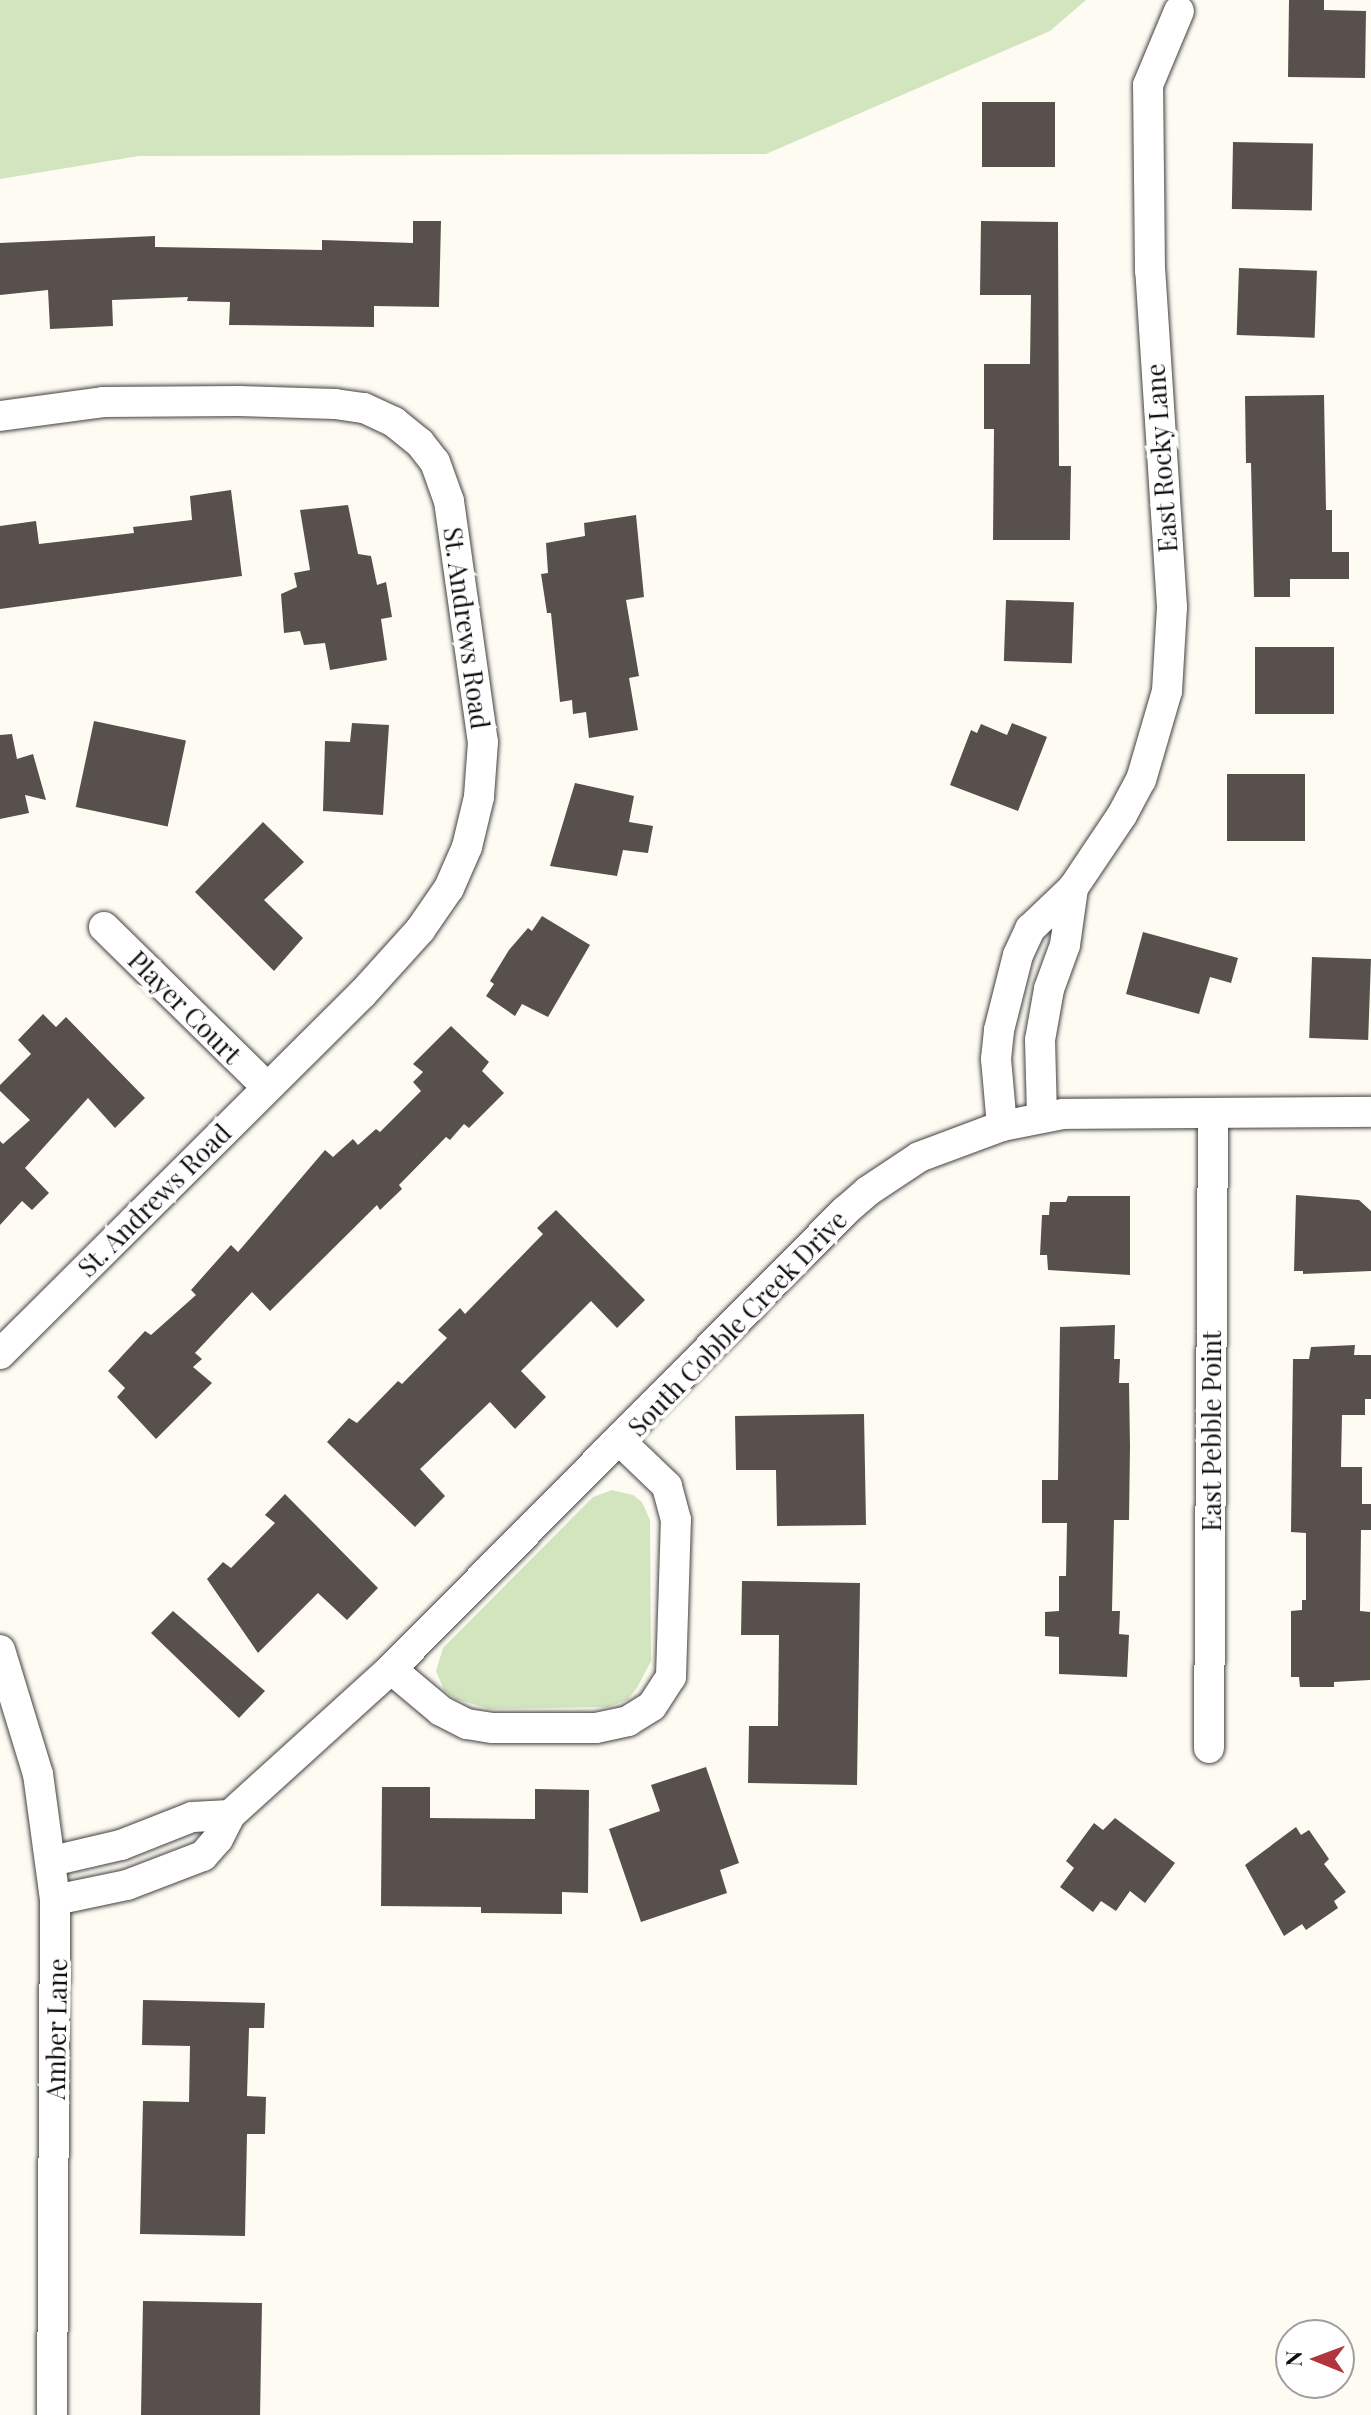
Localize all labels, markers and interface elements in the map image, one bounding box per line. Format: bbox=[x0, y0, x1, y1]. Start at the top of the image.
street label: East Rocky Lane bbox=[1139, 362, 1183, 554]
street label: St. Andrews Road bbox=[437, 525, 497, 731]
street label: Player Court bbox=[122, 944, 248, 1070]
street label: St. Andrews Road bbox=[71, 1117, 237, 1283]
street label: South Cobble Creek Drive bbox=[621, 1204, 853, 1442]
street label: East Pebble Point bbox=[1195, 1330, 1227, 1532]
street label: Amber Lane bbox=[39, 1958, 73, 2100]
north arrow bbox=[1275, 2319, 1355, 2399]
text: N bbox=[1278, 2350, 1308, 2367]

